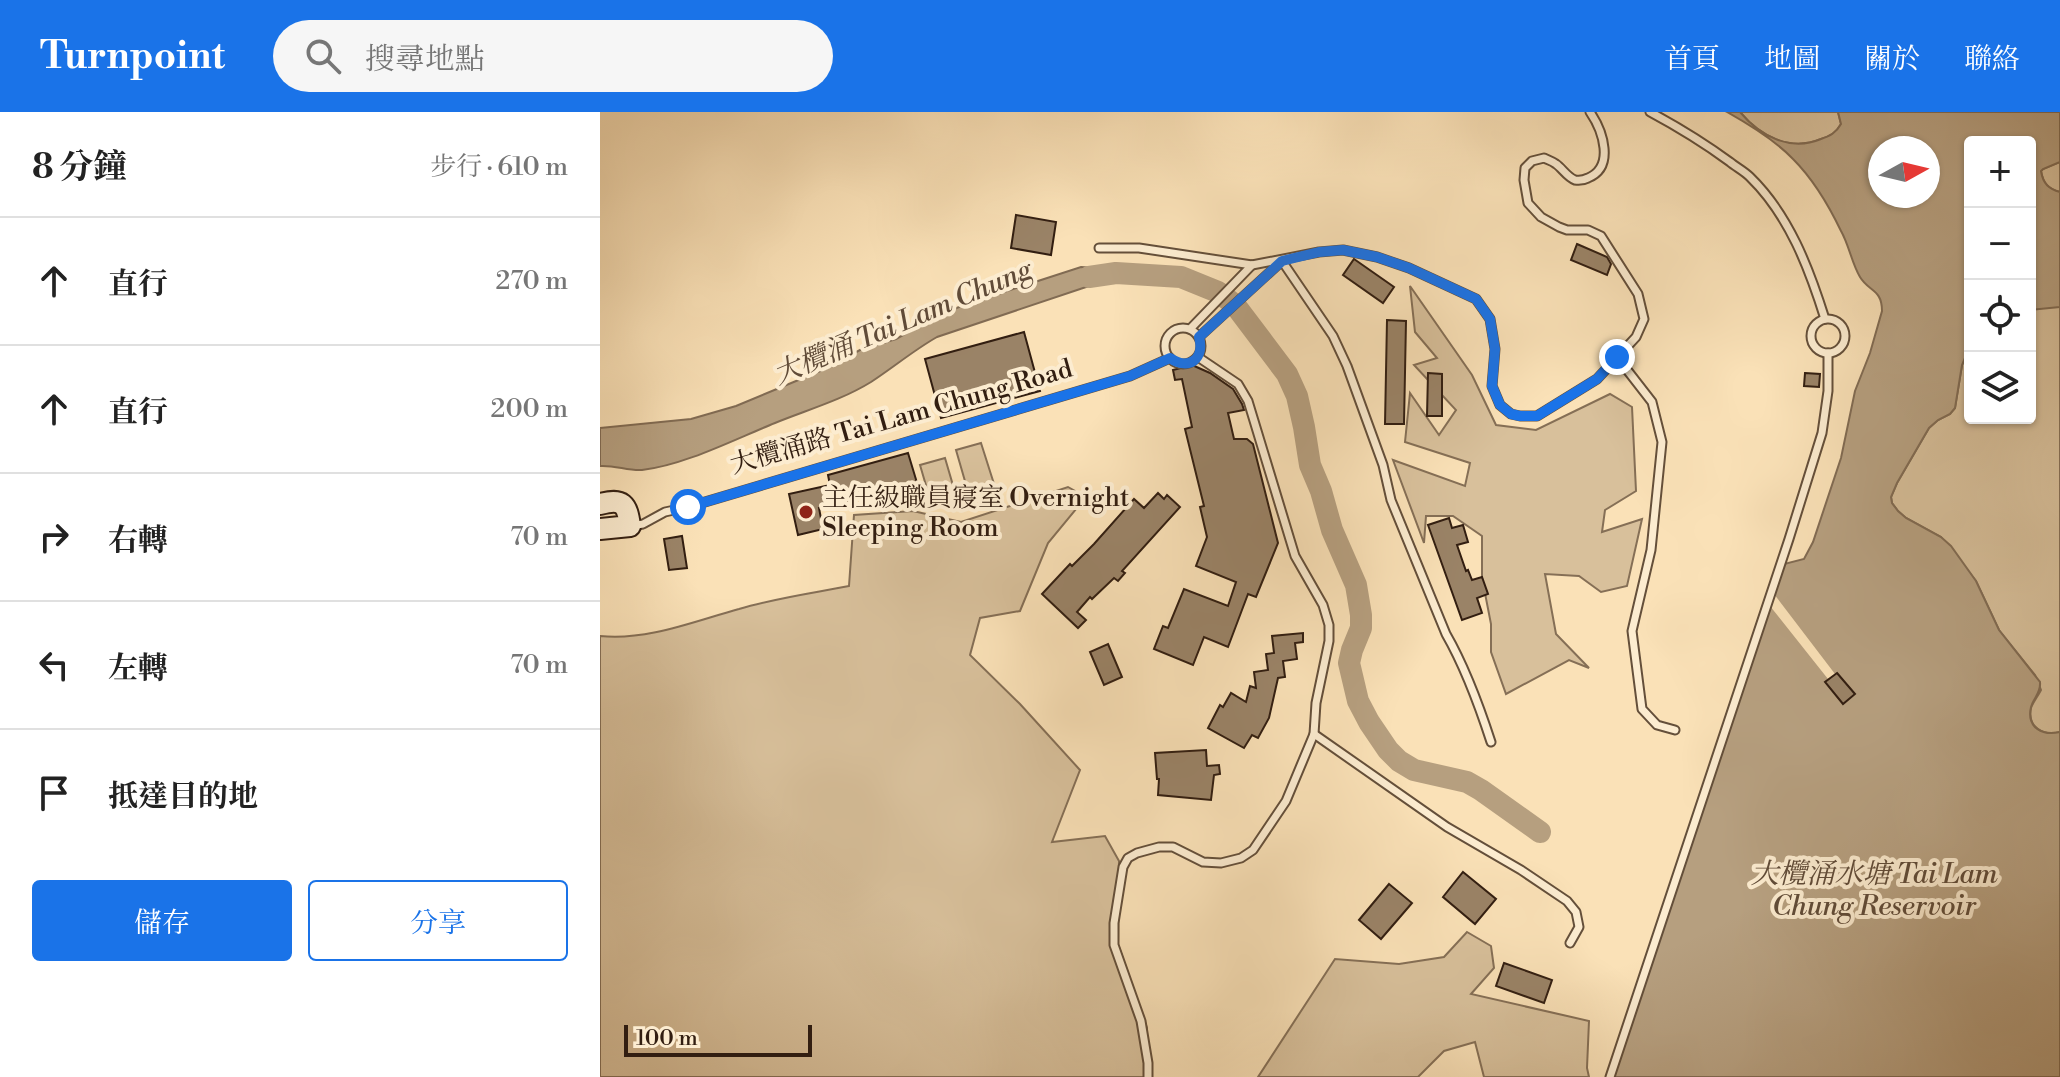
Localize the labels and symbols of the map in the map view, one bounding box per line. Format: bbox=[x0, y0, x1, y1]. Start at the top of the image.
north arrow bbox=[1868, 136, 1940, 208]
water label: 大欖涌 Tai Lam Chung bbox=[768, 251, 1039, 393]
route end bbox=[1599, 339, 1635, 375]
street label: 大欖涌路 Tai Lam Chung Road bbox=[726, 353, 1076, 481]
place label: 主任級職員寢室 Overnight Sleeping Room bbox=[822, 482, 1129, 544]
route start bbox=[670, 489, 706, 525]
marker: 主任級職員寢室 Overnight Sleeping Room bbox=[797, 503, 815, 521]
water label: 大欖涌水塘 Tai Lam Chung Reservoir bbox=[1750, 857, 1998, 924]
scale bar bbox=[624, 1021, 812, 1057]

